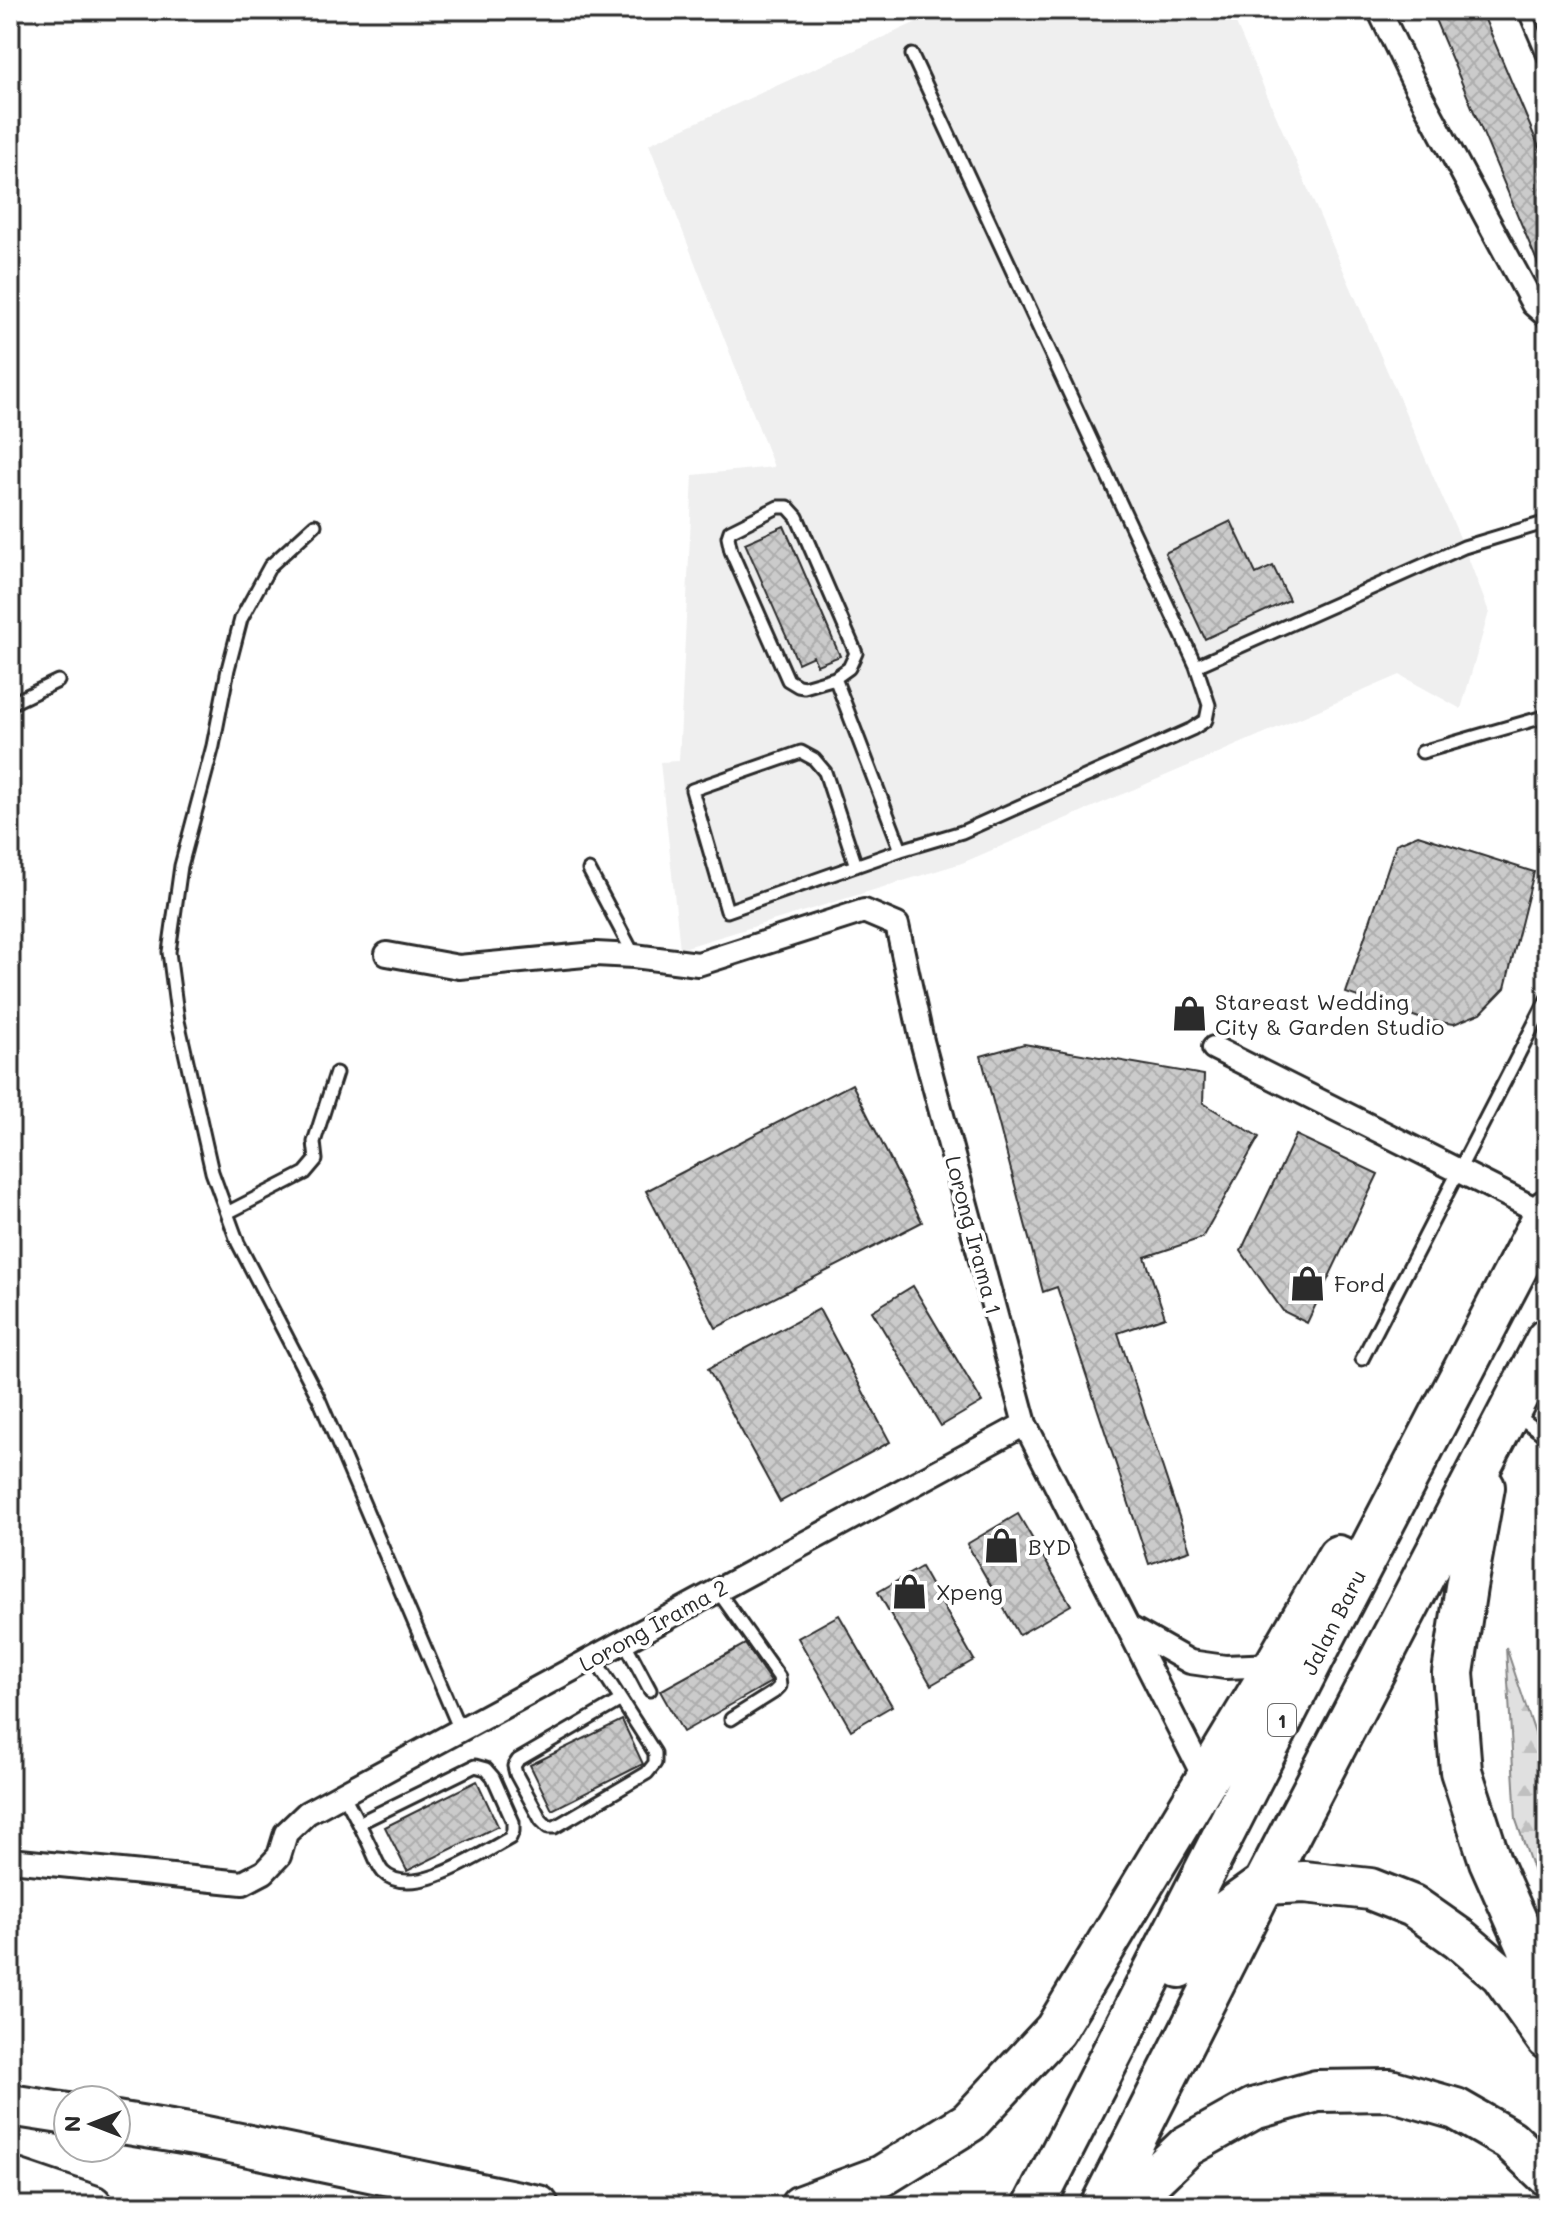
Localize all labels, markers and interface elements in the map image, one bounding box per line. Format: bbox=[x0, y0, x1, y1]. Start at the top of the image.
place label: Stareast Wedding City & Garden Studio bbox=[1215, 987, 1444, 1041]
shop icon: Stareast Wedding City & Garden Studio bbox=[1170, 995, 1208, 1033]
street label: Lorong Irama 1 bbox=[939, 1152, 1009, 1318]
shop icon: Ford bbox=[1289, 1264, 1327, 1302]
place label: Ford bbox=[1334, 1269, 1384, 1298]
shop icon: BYD bbox=[983, 1527, 1021, 1565]
place label: BYD bbox=[1028, 1532, 1071, 1561]
street label: Jalan Baru bbox=[1294, 1564, 1372, 1680]
street label: Lorong Irama 2 bbox=[574, 1572, 732, 1678]
shop icon: Xpeng bbox=[891, 1572, 929, 1610]
place label: Xpeng bbox=[936, 1577, 1003, 1606]
road number: 1 bbox=[1268, 1704, 1296, 1736]
north arrow bbox=[52, 2084, 132, 2164]
text: N bbox=[57, 2116, 86, 2132]

